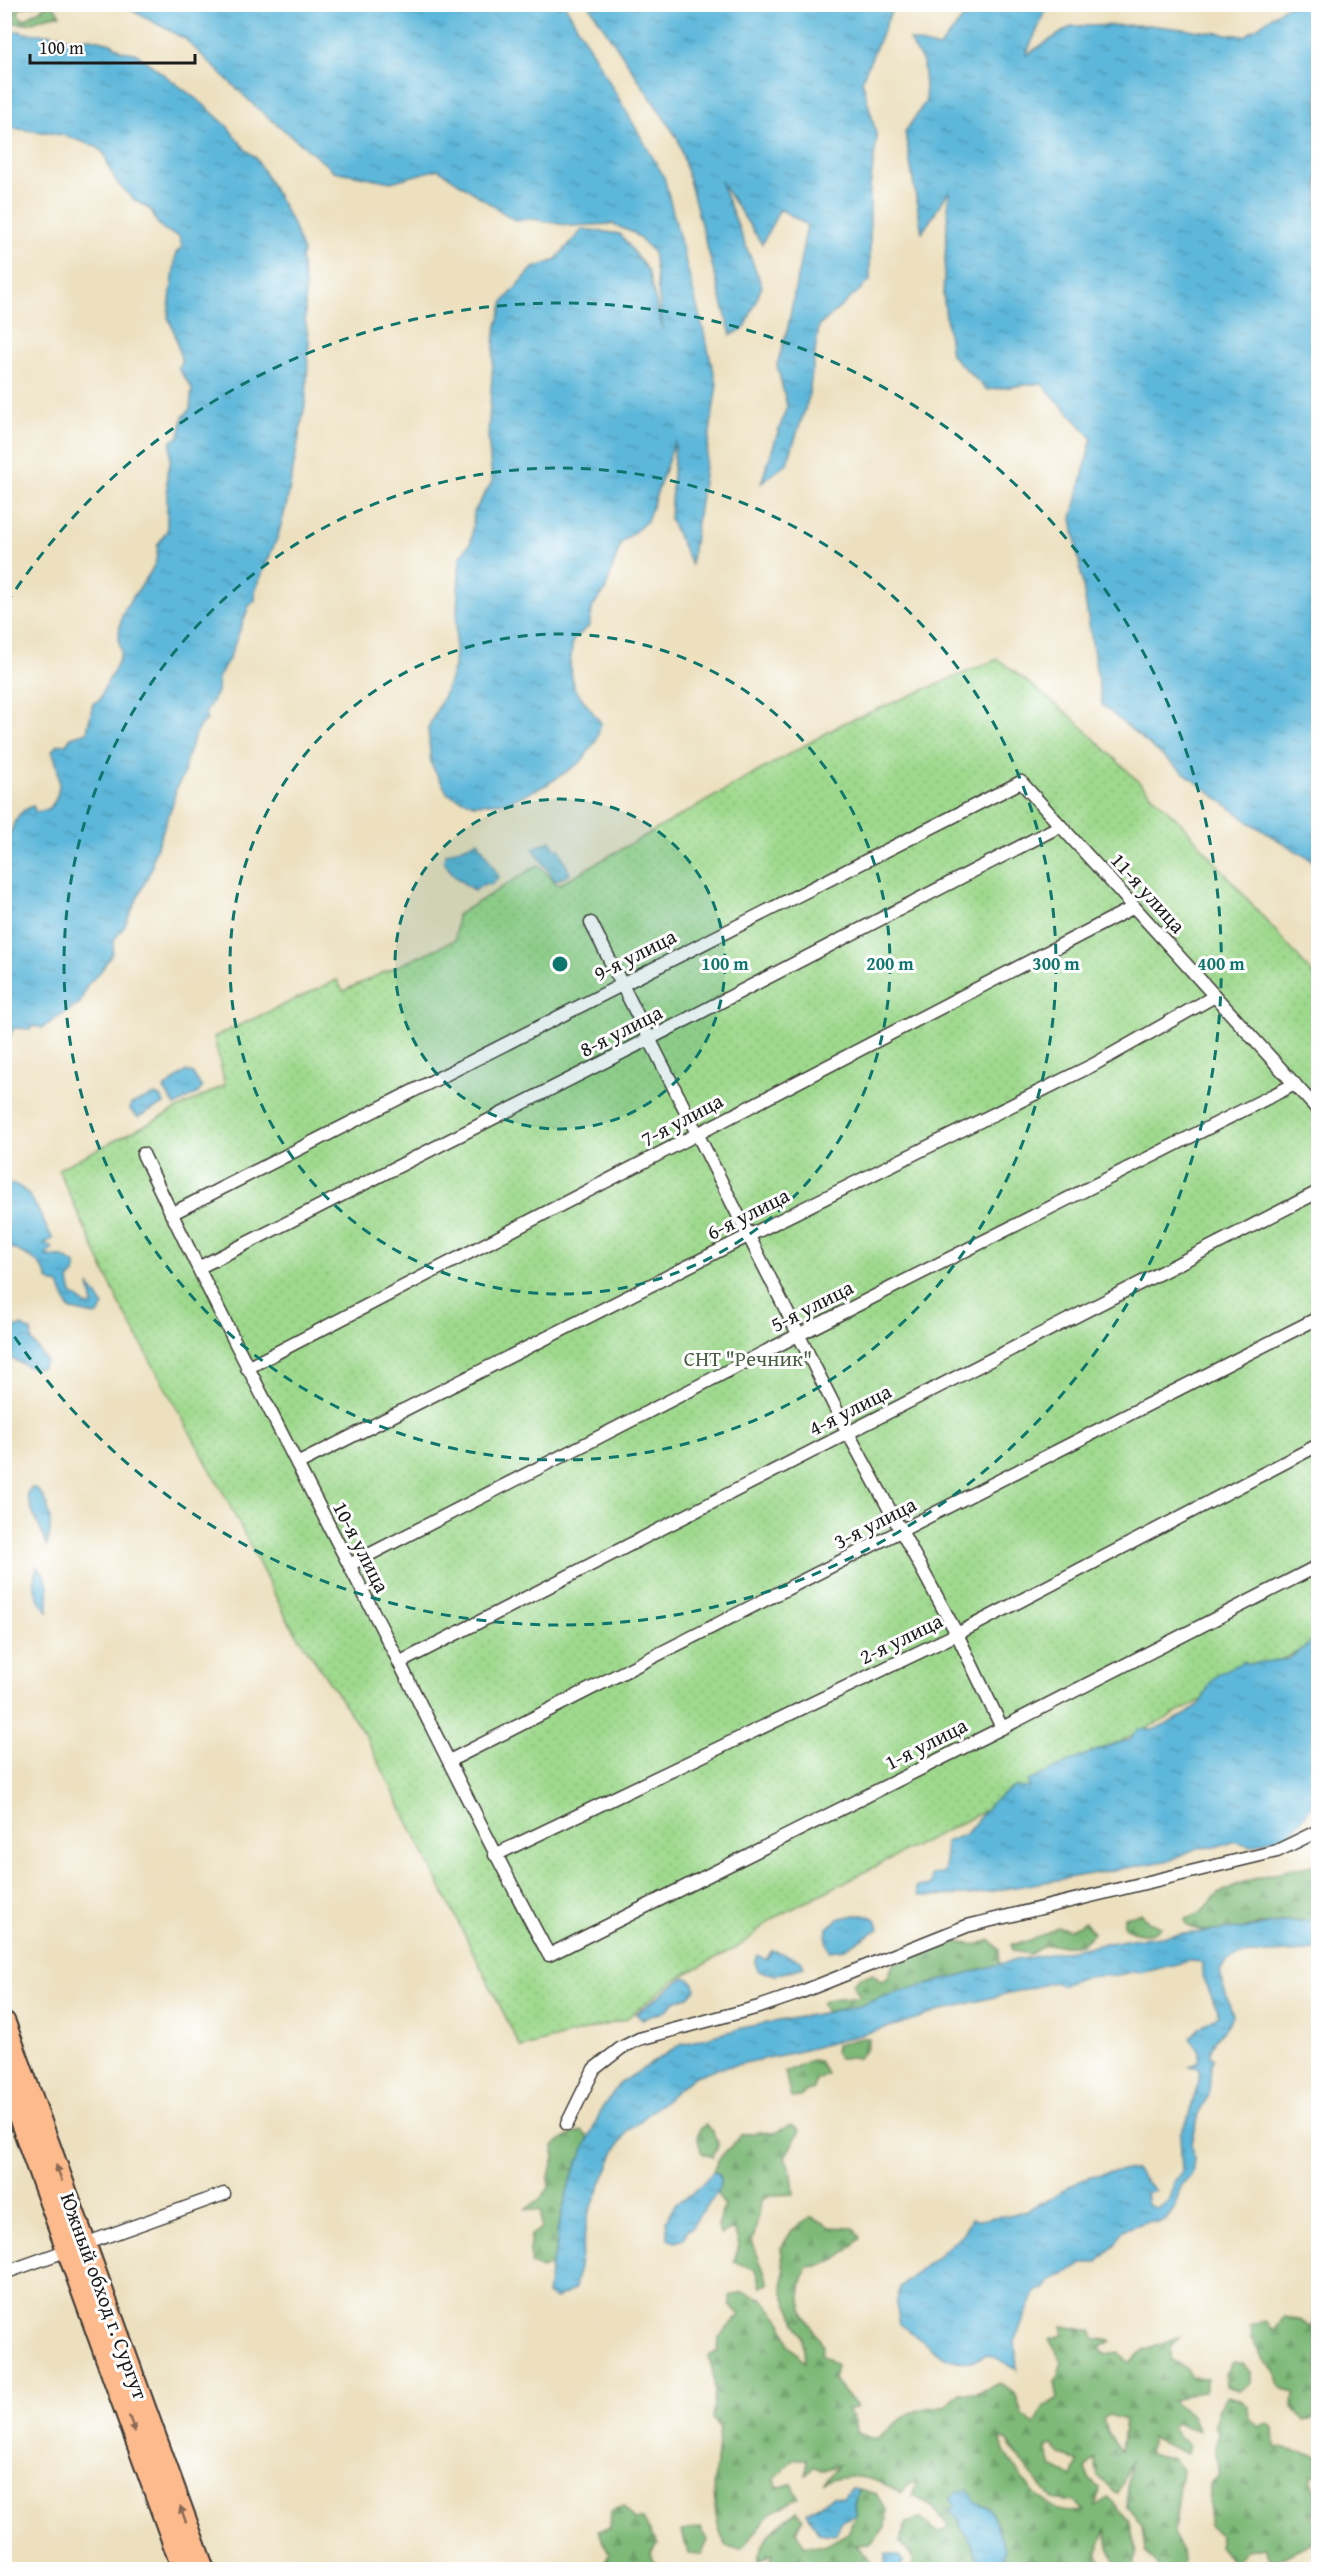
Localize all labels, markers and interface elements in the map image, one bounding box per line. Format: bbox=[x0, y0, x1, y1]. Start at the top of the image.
scale bar bbox=[30, 27, 195, 65]
text: 100 m bbox=[39, 34, 84, 61]
street label: 11-я улица bbox=[1104, 845, 1193, 940]
street label: 9-я улица bbox=[588, 920, 682, 989]
text: 100 m bbox=[701, 950, 749, 977]
text: 200 m bbox=[866, 950, 914, 977]
text: 300 m bbox=[1032, 950, 1080, 977]
text: 400 m bbox=[1197, 950, 1245, 977]
centre of rings bbox=[550, 954, 570, 974]
street label: 8-я улица bbox=[574, 996, 668, 1065]
street label: 7-я улица bbox=[635, 1085, 728, 1154]
street label: 6-я улица bbox=[701, 1179, 795, 1248]
street label: 5-я улица bbox=[765, 1271, 859, 1340]
park label: СНТ "Речник" bbox=[684, 1343, 812, 1374]
street label: 4-я улица bbox=[803, 1375, 897, 1444]
street label: 3-я улица bbox=[828, 1488, 922, 1557]
street label: 10-я улица bbox=[325, 1495, 398, 1598]
street label: 2-я улица bbox=[854, 1605, 948, 1672]
street label: 1-я улица bbox=[879, 1709, 973, 1778]
one-way arrow bbox=[54, 2164, 64, 2182]
street label: Южный обход г. Сургут bbox=[53, 2188, 156, 2404]
one-way arrow bbox=[128, 2415, 137, 2433]
one-way arrow bbox=[178, 2505, 188, 2523]

